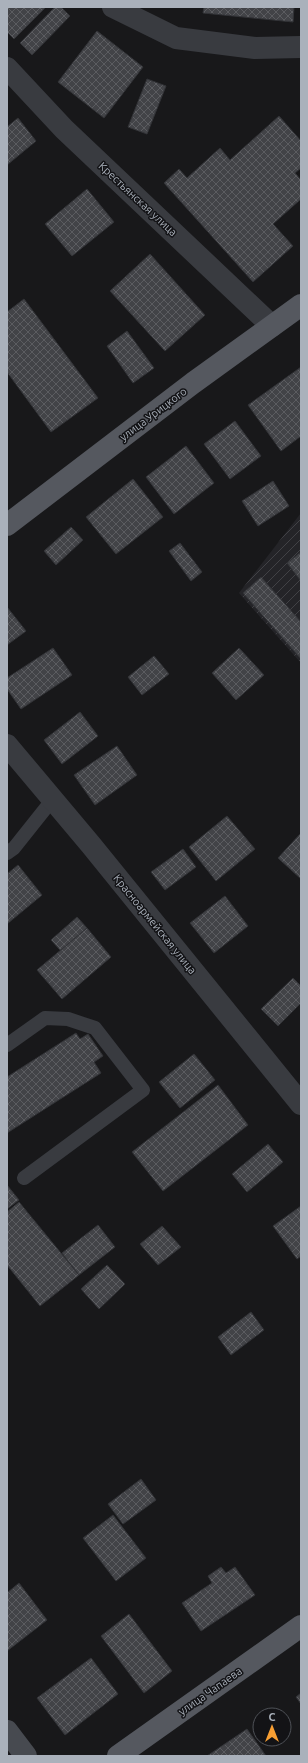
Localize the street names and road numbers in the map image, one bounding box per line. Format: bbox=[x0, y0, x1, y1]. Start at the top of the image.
street label: Крестьянская улица bbox=[96, 160, 180, 238]
street label: улица Урицкого bbox=[117, 385, 189, 443]
street label: Красноармейская улица bbox=[111, 872, 199, 976]
street label: улица Чапаева bbox=[176, 1665, 244, 1717]

